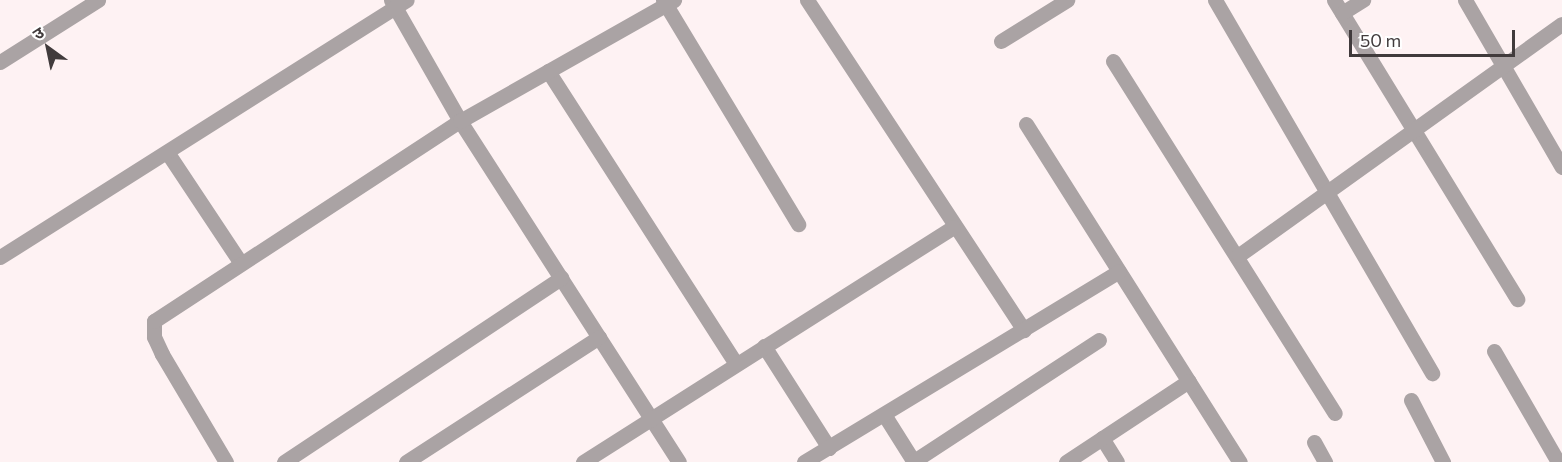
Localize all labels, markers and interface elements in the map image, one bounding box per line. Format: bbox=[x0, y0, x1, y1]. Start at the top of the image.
north arrow bbox=[18, 18, 78, 78]
scale bar bbox=[1352, 18, 1518, 56]
text: उ bbox=[29, 22, 47, 43]
text: 50 m bbox=[1360, 29, 1401, 51]

